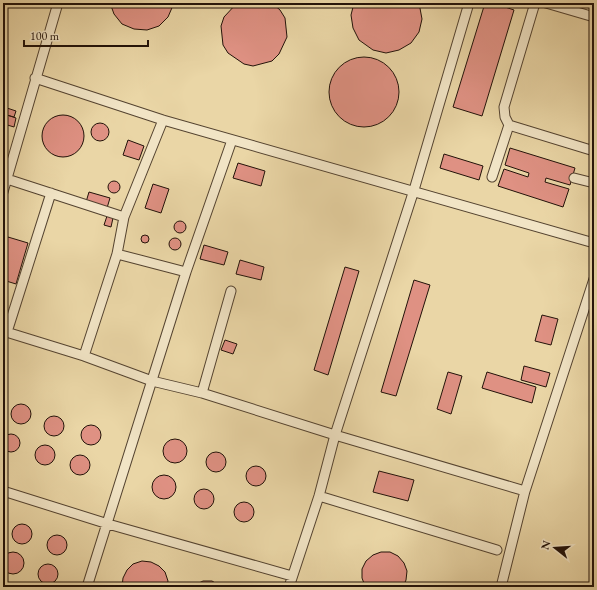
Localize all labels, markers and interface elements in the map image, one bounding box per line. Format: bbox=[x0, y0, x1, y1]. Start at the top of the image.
scale bar bbox=[24, 22, 148, 48]
text: 100 m bbox=[30, 28, 60, 44]
north arrow bbox=[535, 528, 575, 568]
text: N bbox=[537, 539, 553, 551]

